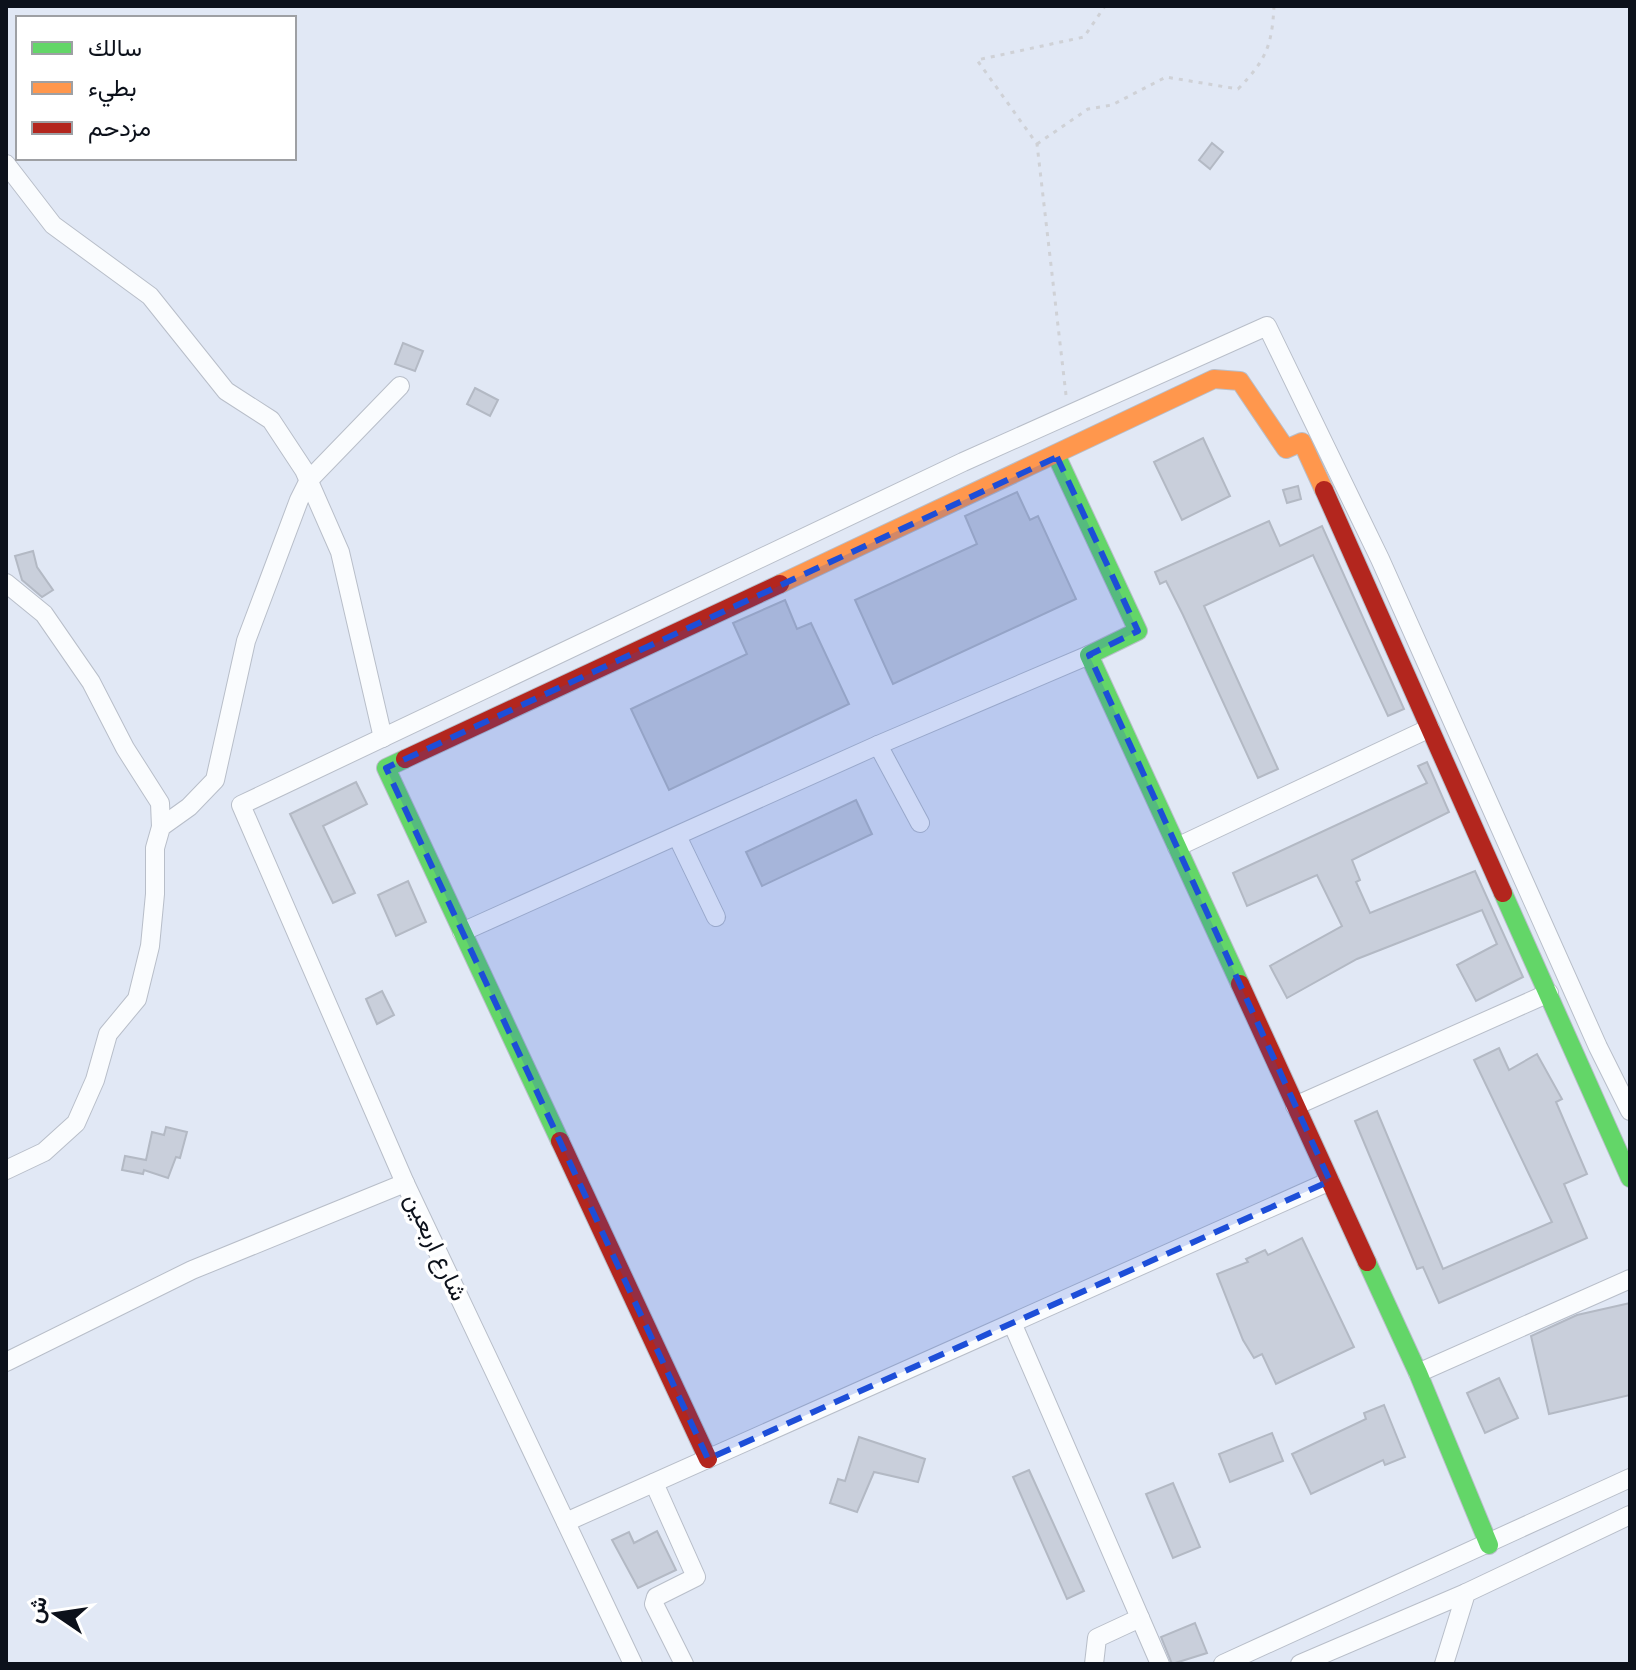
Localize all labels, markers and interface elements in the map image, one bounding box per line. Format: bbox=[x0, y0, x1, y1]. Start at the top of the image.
legend bbox=[16, 16, 296, 160]
text: سالك bbox=[88, 33, 142, 62]
text: بطيء bbox=[88, 73, 137, 107]
text: مزدحم bbox=[88, 113, 151, 144]
street label: شارع اربعين bbox=[397, 1188, 474, 1306]
north arrow bbox=[16, 1574, 96, 1654]
text: ش bbox=[21, 1594, 53, 1626]

